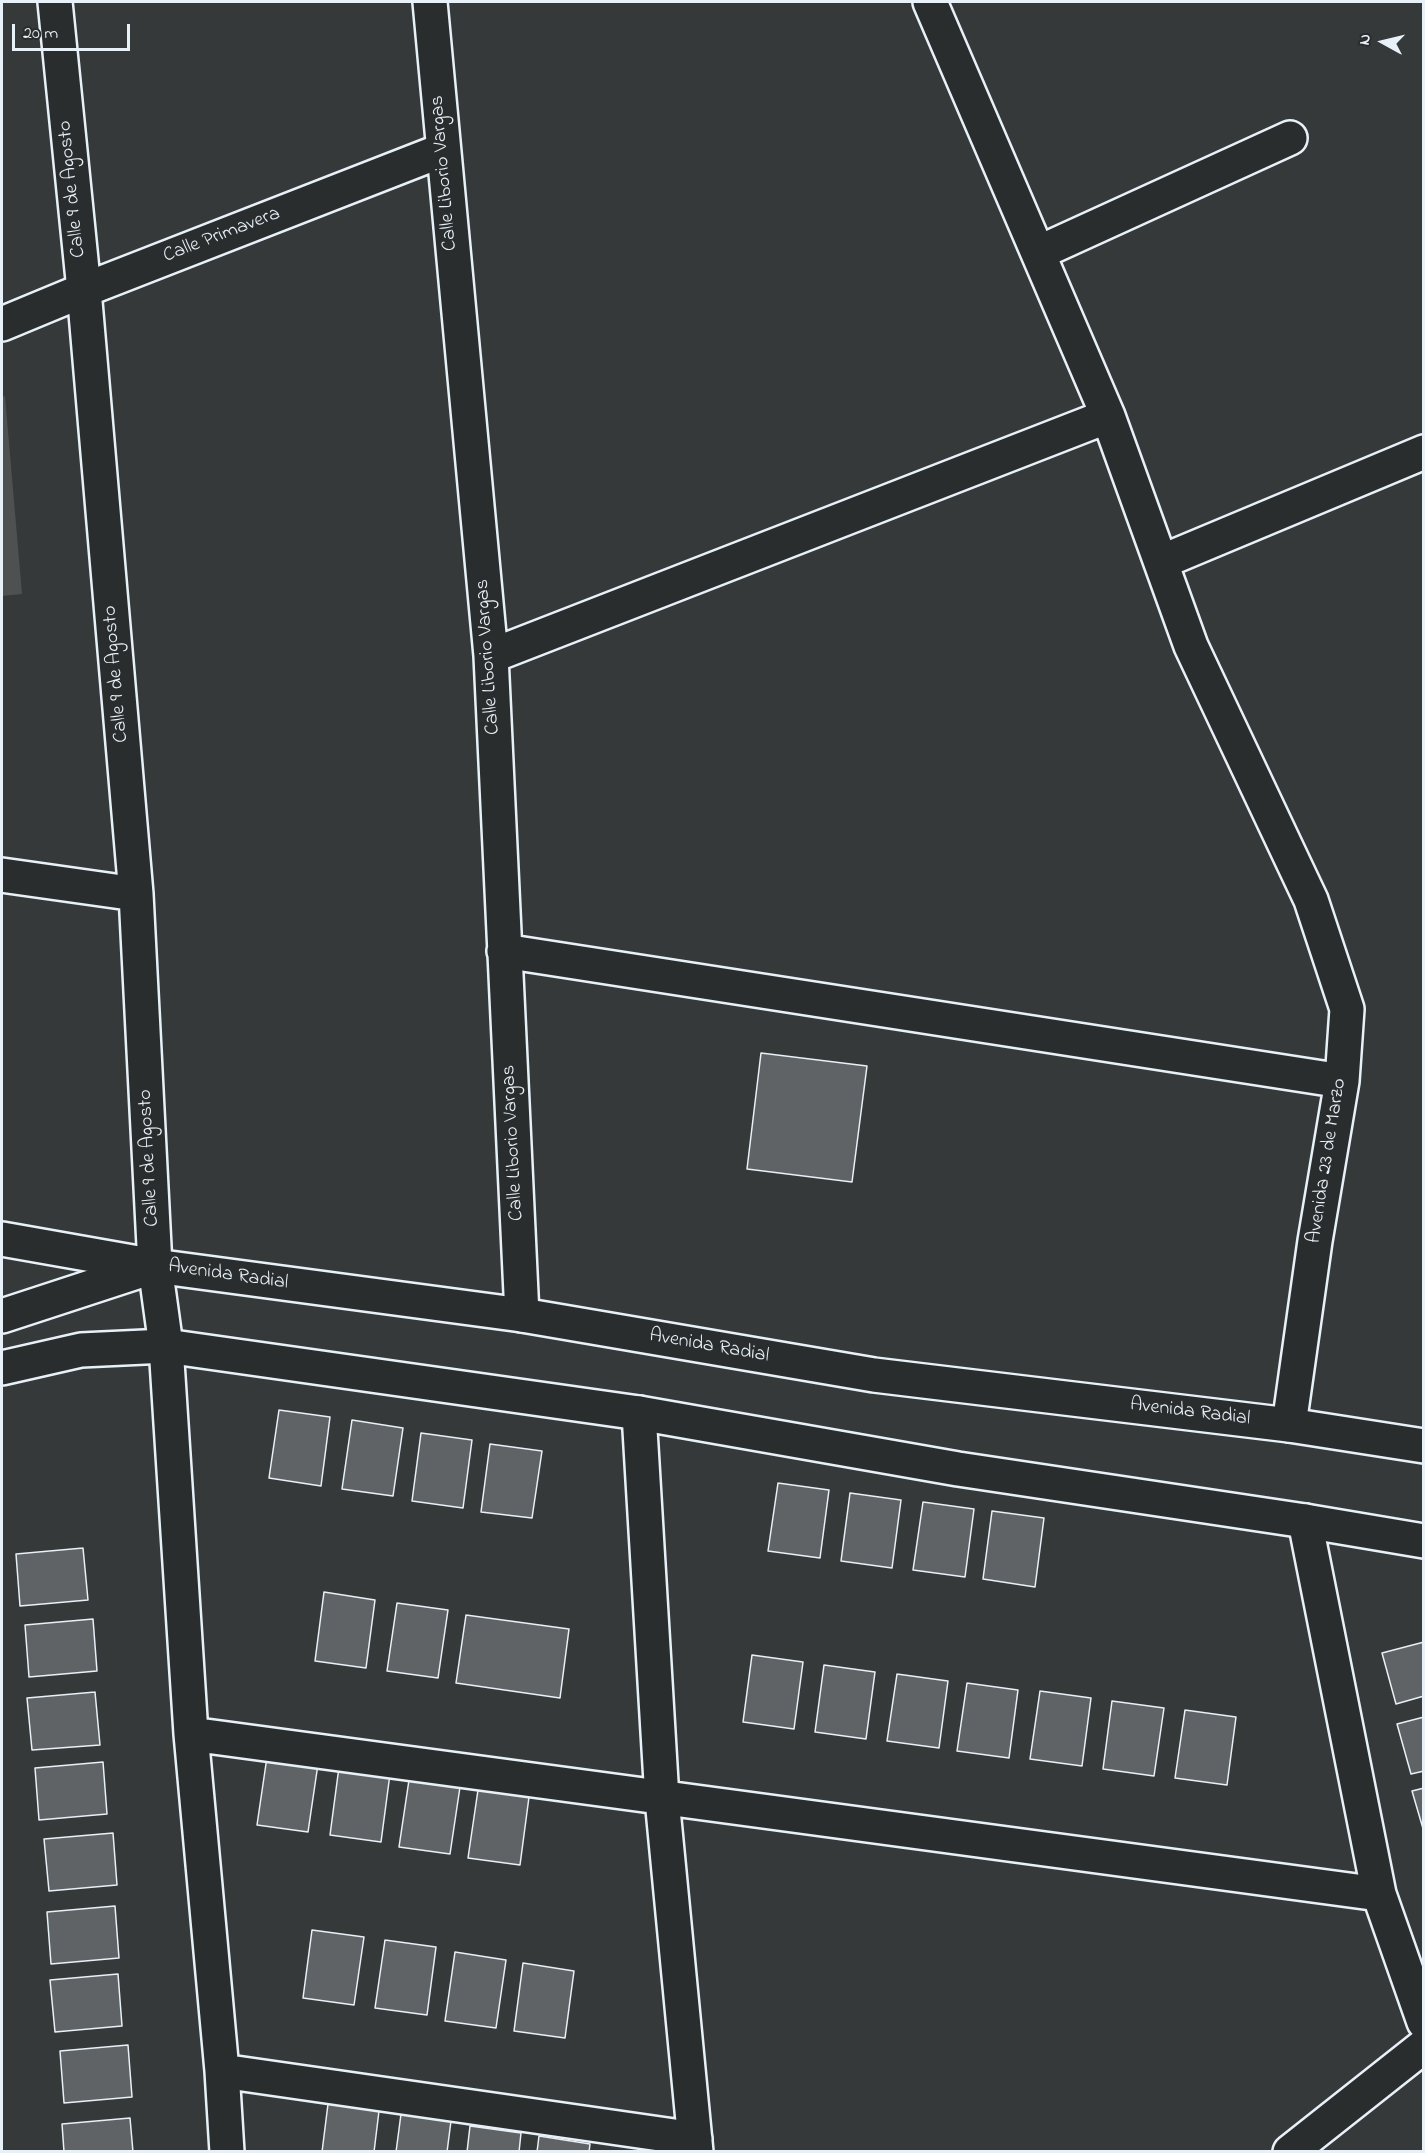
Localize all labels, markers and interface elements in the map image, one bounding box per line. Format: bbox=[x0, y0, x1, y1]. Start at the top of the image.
scale bar bbox=[15, 12, 134, 50]
north arrow bbox=[1353, 12, 1413, 72]
text: 20 m bbox=[23, 21, 58, 47]
text: N bbox=[1353, 32, 1378, 47]
street label: Calle Liborio Vargas bbox=[426, 94, 464, 252]
street label: Calle 9 de Agosto bbox=[54, 119, 92, 259]
street label: Calle Primavera bbox=[160, 203, 284, 269]
street label: Calle Liborio Vargas bbox=[472, 578, 506, 736]
street label: Calle 9 de Agosto bbox=[99, 604, 135, 744]
street label: Calle Liborio Vargas bbox=[498, 1064, 530, 1222]
street label: Avenida 23 de Marzo bbox=[1303, 1077, 1353, 1245]
street label: Calle 9 de Agosto bbox=[134, 1089, 166, 1227]
street label: Avenida Radial bbox=[166, 1256, 290, 1296]
street label: Avenida Radial bbox=[647, 1325, 771, 1369]
street label: Avenida Radial bbox=[1129, 1394, 1251, 1432]

